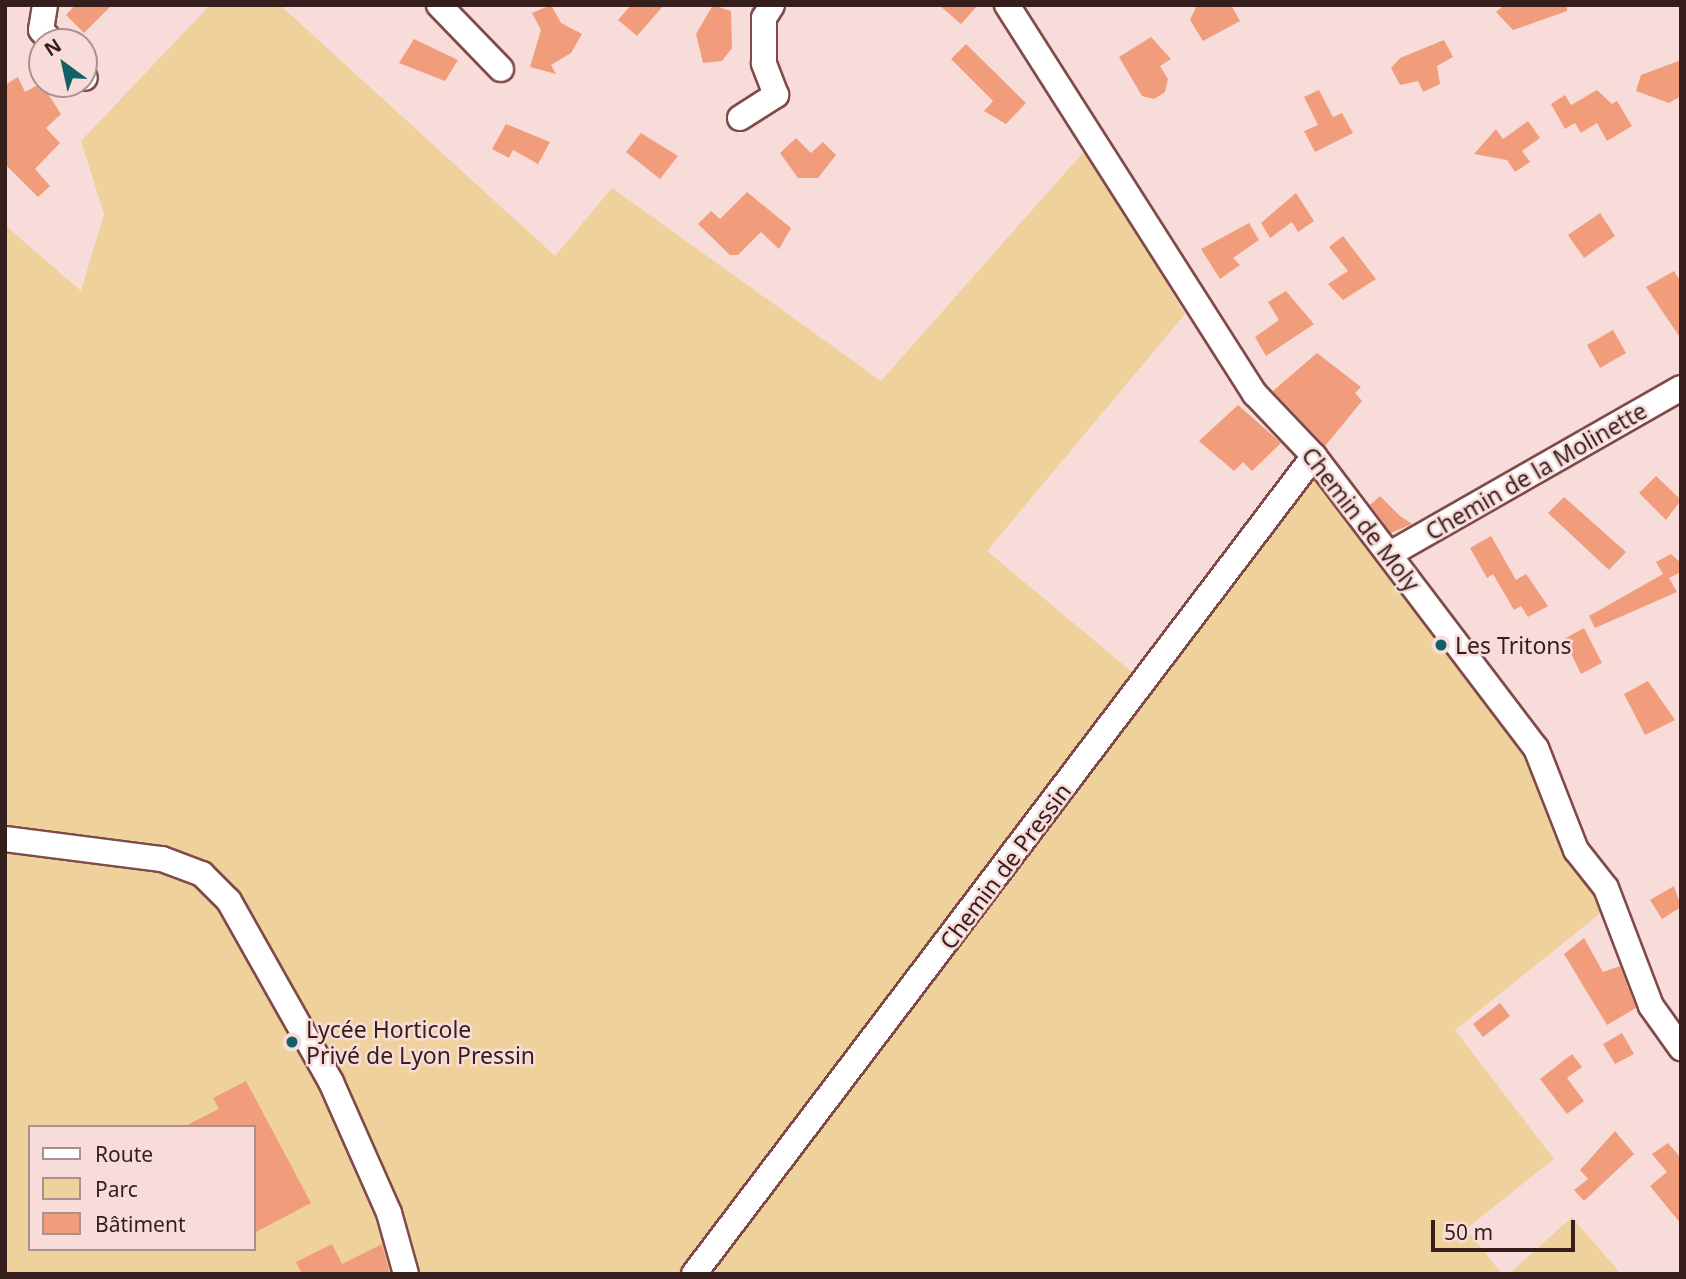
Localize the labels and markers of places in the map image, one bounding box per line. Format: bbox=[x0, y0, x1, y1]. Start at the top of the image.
place label: Les Tritons bbox=[1455, 631, 1572, 659]
marker: Les Tritons bbox=[1433, 637, 1449, 653]
place label: Lycée Horticole Privé de Lyon Pressin bbox=[306, 1015, 535, 1069]
marker: Lycée Horticole Privé de Lyon Pressin bbox=[284, 1034, 300, 1050]

